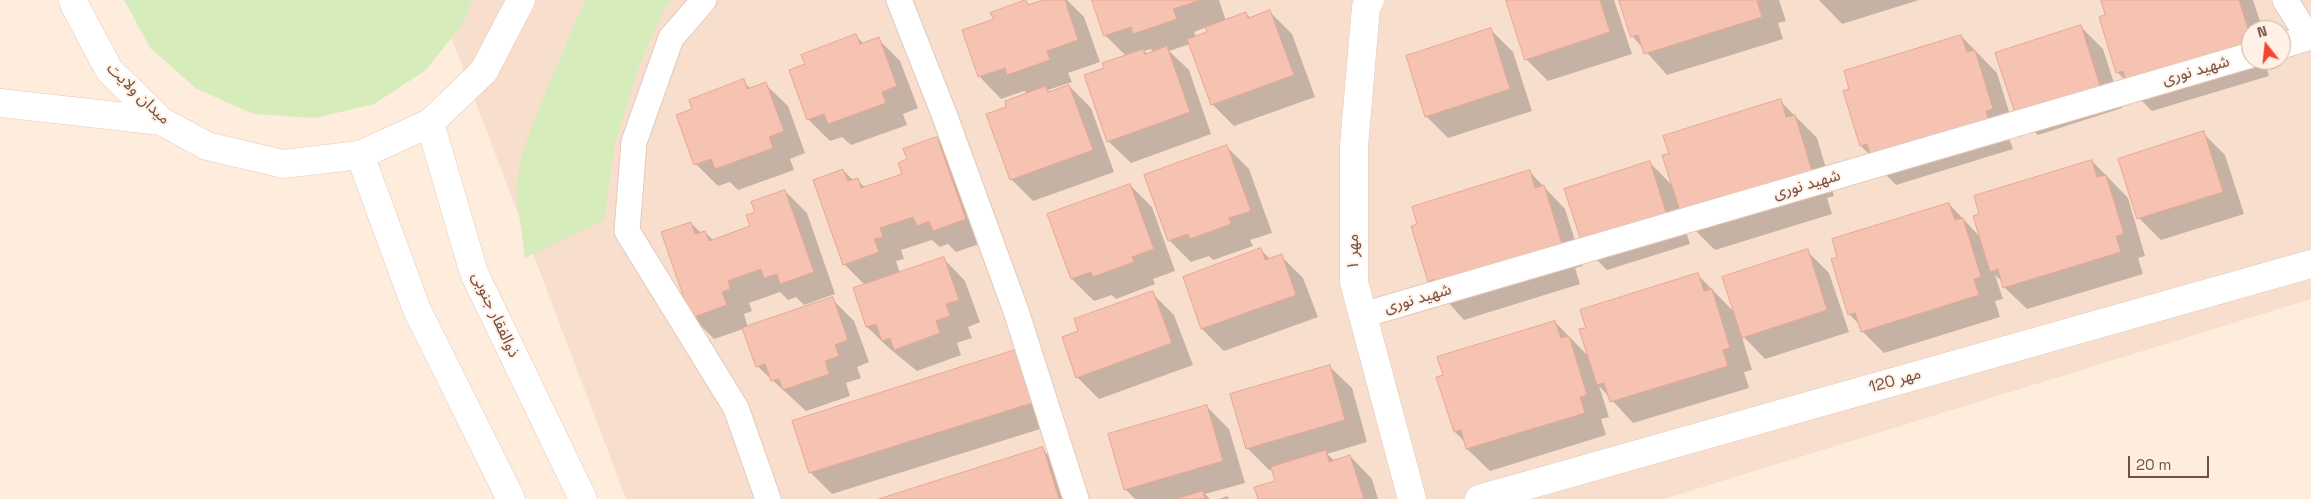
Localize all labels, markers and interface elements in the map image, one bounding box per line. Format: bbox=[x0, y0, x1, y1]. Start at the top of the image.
north arrow bbox=[2241, 20, 2291, 70]
text: N bbox=[2255, 22, 2269, 41]
street label: شهید نوری bbox=[2160, 52, 2232, 90]
street label: میدان ولایت bbox=[102, 59, 174, 129]
street label: شهید نوری bbox=[1771, 166, 1843, 204]
street label: مهر ۱ bbox=[1344, 234, 1364, 270]
street label: ذوالفقار جنوبی bbox=[467, 269, 523, 361]
street label: شهید نوری bbox=[1382, 280, 1454, 318]
street label: مهر 120 bbox=[1867, 364, 1923, 398]
scale bar bbox=[2131, 446, 2212, 478]
text: 20 m bbox=[2136, 455, 2171, 474]

